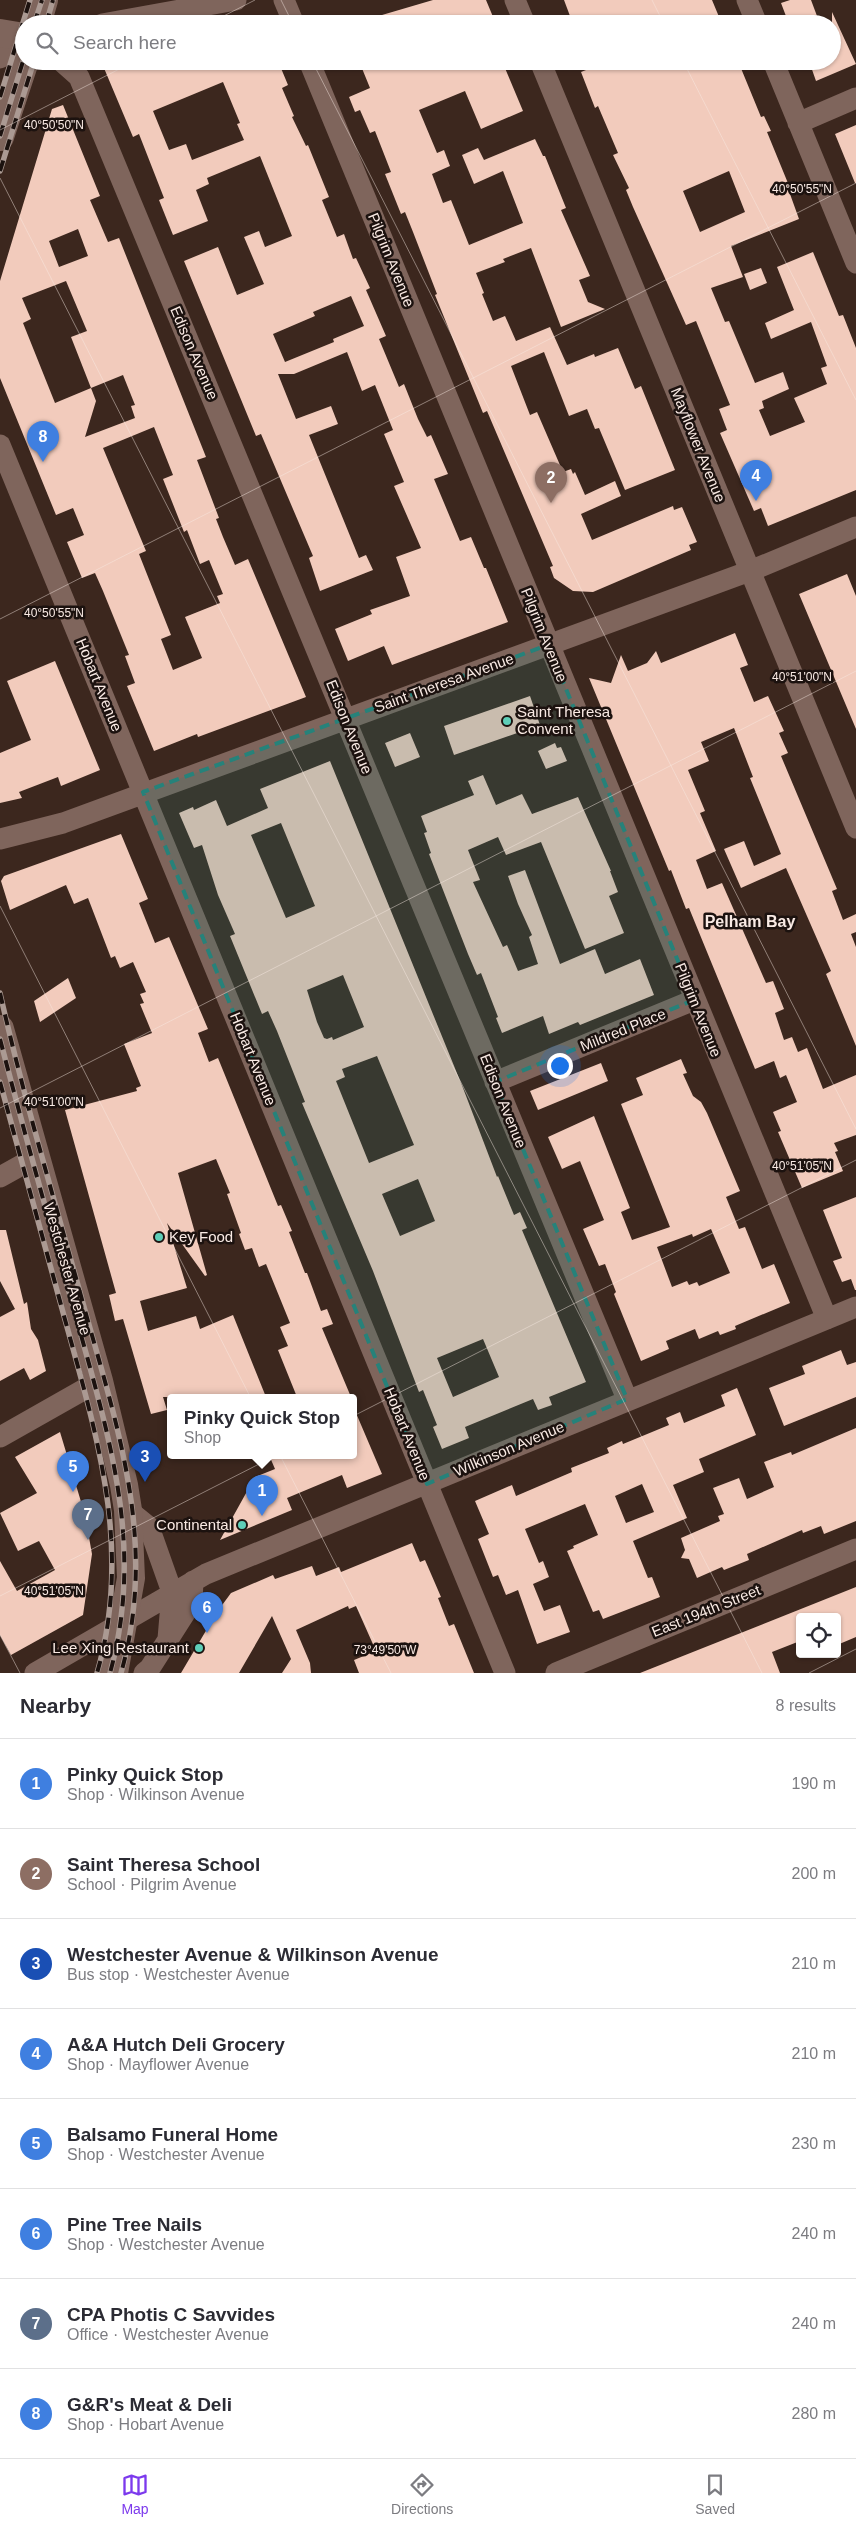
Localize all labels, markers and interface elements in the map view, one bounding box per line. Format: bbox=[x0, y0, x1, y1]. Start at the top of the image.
search box bbox=[15, 15, 841, 70]
icon: search bbox=[33, 29, 61, 57]
text: Search here bbox=[73, 32, 177, 53]
text: 40°50'50"N bbox=[24, 118, 84, 132]
text: 40°50'55"N bbox=[772, 182, 832, 196]
street label: Pilgrim Avenue bbox=[365, 210, 418, 309]
street label: Edison Avenue bbox=[167, 304, 222, 402]
street label: Mayflower Avenue bbox=[668, 385, 729, 505]
pin: 8 bbox=[27, 421, 59, 462]
pin: 4 bbox=[740, 460, 772, 501]
pin: 2 bbox=[535, 462, 567, 503]
street label: Pilgrim Avenue bbox=[518, 585, 571, 684]
text: 40°50'55"N bbox=[24, 606, 84, 620]
street label: Hobart Avenue bbox=[73, 636, 126, 734]
street label: Saint Theresa Avenue bbox=[372, 649, 516, 716]
text: 40°51'00"N bbox=[772, 670, 832, 684]
street label: Edison Avenue bbox=[323, 677, 376, 776]
place label: Saint Theresa Convent bbox=[517, 703, 611, 737]
marker: Saint Theresa Convent bbox=[501, 715, 513, 727]
district label: Pelham Bay bbox=[705, 913, 795, 930]
street label: Pilgrim Avenue bbox=[672, 960, 725, 1059]
street label: Mildred Place bbox=[577, 1005, 668, 1054]
street label: Hobart Avenue bbox=[227, 1010, 280, 1108]
street label: Edison Avenue bbox=[477, 1051, 530, 1150]
your location bbox=[547, 1053, 573, 1079]
text: 40°51'00"N bbox=[24, 1095, 84, 1109]
text: 40°51'05"N bbox=[772, 1159, 832, 1173]
street label: Westchester Avenue bbox=[40, 1201, 95, 1337]
place label: Key Food bbox=[169, 1228, 233, 1245]
marker: Key Food bbox=[153, 1231, 165, 1243]
street label: Hobart Avenue bbox=[381, 1385, 434, 1483]
popup bbox=[167, 1394, 357, 1459]
text: Pinky Quick Stop bbox=[184, 1407, 340, 1428]
street label: Wilkinson Avenue bbox=[451, 1418, 566, 1479]
text: Shop bbox=[184, 1429, 221, 1446]
pin: 3 bbox=[129, 1441, 161, 1482]
pin: 5 bbox=[57, 1451, 89, 1492]
pin: 1 bbox=[246, 1475, 278, 1516]
pin: 7 bbox=[72, 1499, 104, 1540]
place label: Continental bbox=[156, 1516, 232, 1533]
marker: Continental bbox=[236, 1519, 248, 1531]
street label: East 194th Street bbox=[649, 1581, 764, 1640]
text: 40°51'05"N bbox=[24, 1584, 84, 1598]
pin: 6 bbox=[191, 1592, 223, 1633]
map controls bbox=[796, 1613, 841, 1658]
button: locate bbox=[796, 1613, 841, 1658]
place label: Lee Xing Restaurant bbox=[52, 1639, 190, 1656]
marker: Lee Xing Restaurant bbox=[193, 1642, 205, 1654]
text: 73°49'50"W bbox=[354, 1643, 417, 1657]
text: Nearby bbox=[20, 1694, 91, 1717]
text: 8 results bbox=[776, 1697, 836, 1714]
text: Pinky Quick Stop bbox=[67, 1764, 223, 1785]
text: 1 bbox=[32, 1775, 40, 1792]
text: 190 m bbox=[792, 1775, 836, 1792]
text: Shop · Wilkinson Avenue bbox=[67, 1786, 245, 1803]
text: Saint Theresa School bbox=[67, 1854, 260, 1875]
text: 2 bbox=[32, 1865, 40, 1882]
text: 200 m bbox=[792, 1865, 836, 1882]
text: School · Pilgrim Avenue bbox=[67, 1876, 237, 1893]
text: Westchester Avenue & Wilkinson Avenue bbox=[67, 1944, 438, 1965]
text: 3 bbox=[32, 1955, 40, 1972]
text: 210 m bbox=[792, 1955, 836, 1972]
text: Bus stop · Westchester Avenue bbox=[67, 1966, 290, 1983]
text: A&A Hutch Deli Grocery bbox=[67, 2034, 285, 2055]
text: 4 bbox=[32, 2045, 40, 2062]
text: 210 m bbox=[792, 2045, 836, 2062]
text: Shop · Mayflower Avenue bbox=[67, 2056, 249, 2073]
text: Balsamo Funeral Home bbox=[67, 2124, 278, 2145]
text: 5 bbox=[32, 2135, 40, 2152]
text: 230 m bbox=[792, 2135, 836, 2152]
text: Shop · Westchester Avenue bbox=[67, 2146, 265, 2163]
text: Pine Tree Nails bbox=[67, 2214, 202, 2235]
text: 6 bbox=[32, 2225, 40, 2242]
text: 240 m bbox=[792, 2225, 836, 2242]
text: Shop · Westchester Avenue bbox=[67, 2236, 265, 2253]
text: CPA Photis C Savvides bbox=[67, 2304, 275, 2325]
text: 7 bbox=[32, 2315, 40, 2332]
text: 240 m bbox=[792, 2315, 836, 2332]
text: Office · Westchester Avenue bbox=[67, 2326, 269, 2343]
text: G&R's Meat & Deli bbox=[67, 2394, 232, 2415]
text: 8 bbox=[32, 2405, 40, 2422]
text: 280 m bbox=[792, 2405, 836, 2422]
text: Shop · Hobart Avenue bbox=[67, 2416, 224, 2433]
tab: Map bbox=[121, 2471, 149, 2517]
tab: Directions bbox=[391, 2471, 453, 2517]
tab: Saved bbox=[695, 2471, 735, 2517]

